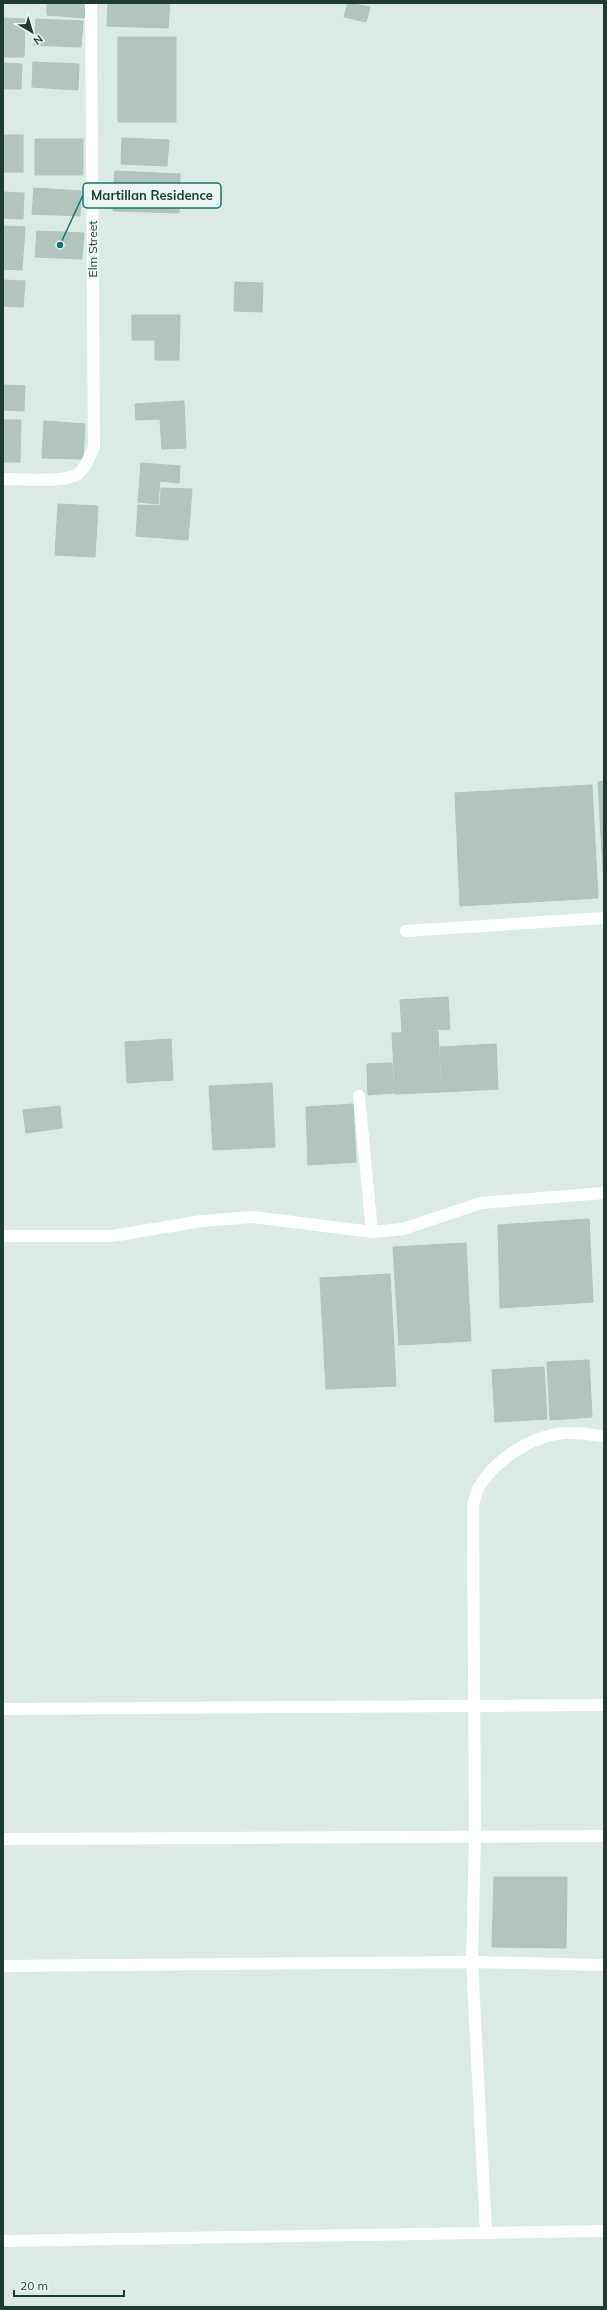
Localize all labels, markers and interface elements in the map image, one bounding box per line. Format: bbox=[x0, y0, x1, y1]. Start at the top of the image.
north arrow bbox=[12, 12, 52, 52]
text: N bbox=[31, 32, 46, 48]
callout: Martillan Residence bbox=[83, 183, 221, 208]
text: Martillan Residence bbox=[91, 187, 213, 203]
street label: Elm Street bbox=[85, 221, 100, 277]
scale bar bbox=[14, 2272, 124, 2298]
text: 20 m bbox=[20, 2278, 48, 2293]

